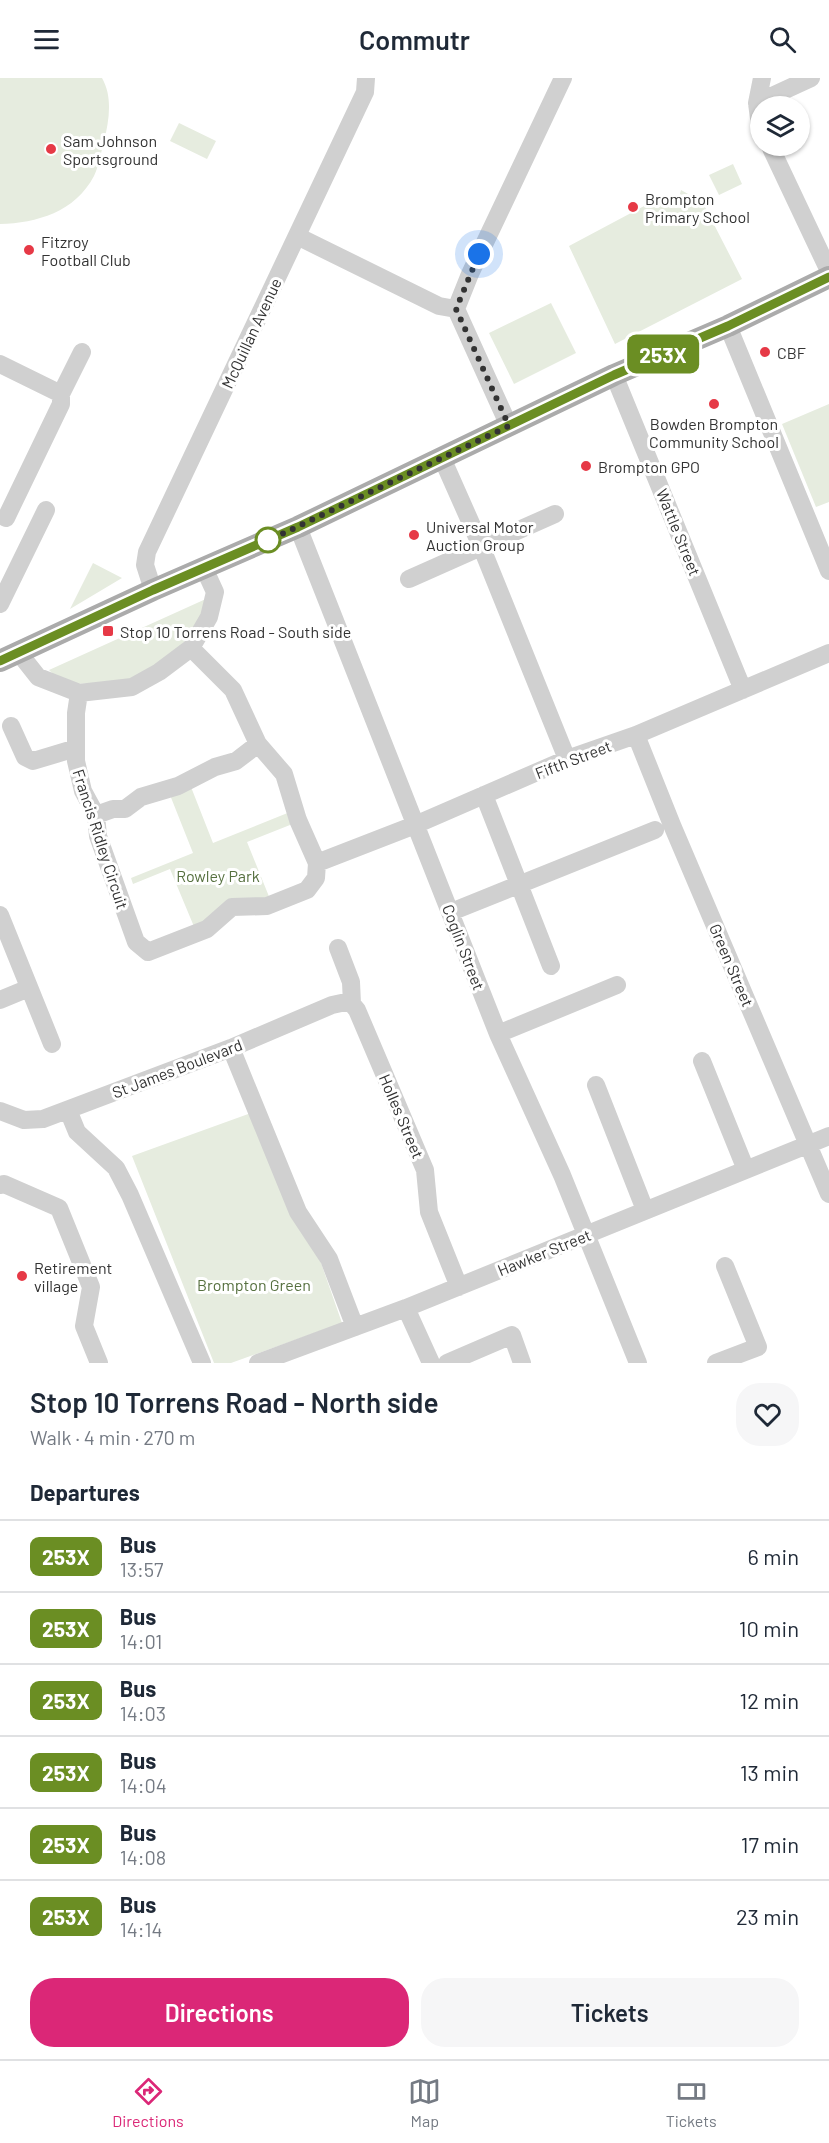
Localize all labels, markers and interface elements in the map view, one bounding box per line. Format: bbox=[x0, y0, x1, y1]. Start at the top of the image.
icon: menu bbox=[30, 23, 63, 56]
text: Commutr bbox=[359, 23, 470, 55]
icon: search bbox=[766, 23, 799, 56]
map controls bbox=[750, 96, 810, 156]
button: layers bbox=[750, 96, 810, 156]
place label: Sam Johnson Sportsground bbox=[63, 131, 158, 168]
marker: Sam Johnson Sportsground bbox=[44, 142, 58, 156]
place label: Brompton Primary School bbox=[645, 189, 750, 226]
marker: Brompton Primary School bbox=[626, 200, 640, 214]
place label: Fitzroy Football Club bbox=[41, 232, 131, 269]
your location bbox=[464, 239, 494, 269]
marker: Fitzroy Football Club bbox=[22, 243, 36, 257]
street label: McQuillan Avenue bbox=[217, 275, 285, 391]
line badge: 253X bbox=[621, 334, 705, 374]
text: 253X bbox=[639, 342, 687, 367]
place label: CBF bbox=[777, 343, 806, 362]
marker: CBF bbox=[758, 345, 772, 359]
marker: Bowden Brompton Community School bbox=[707, 397, 721, 411]
place label: Bowden Brompton Community School bbox=[649, 414, 779, 451]
place label: Brompton GPO bbox=[598, 457, 700, 476]
marker: Brompton GPO bbox=[579, 459, 593, 473]
street label: Wattle Street bbox=[653, 486, 705, 578]
place label: Universal Motor Auction Group bbox=[426, 517, 534, 554]
unlabelled marker bbox=[255, 527, 281, 553]
marker: Universal Motor Auction Group bbox=[407, 528, 421, 542]
place label: Stop 10 Torrens Road - South side bbox=[120, 622, 351, 641]
marker: Stop 10 Torrens Road - South side bbox=[101, 624, 115, 638]
street label: Fifth Street bbox=[532, 736, 614, 782]
street label: Francis Ridley Circuit bbox=[69, 767, 133, 911]
park label: Rowley Park bbox=[176, 866, 260, 885]
street label: Coglin Street bbox=[439, 901, 489, 993]
street label: Green Street bbox=[706, 921, 758, 1009]
street label: St James Boulevard bbox=[109, 1034, 245, 1102]
street label: Holles Street bbox=[376, 1071, 428, 1161]
street label: Hawker Street bbox=[495, 1225, 593, 1279]
place label: Retirement village bbox=[34, 1258, 112, 1295]
marker: Retirement village bbox=[15, 1269, 29, 1283]
park label: Brompton Green bbox=[197, 1275, 311, 1294]
button: heart bbox=[736, 1383, 799, 1446]
text: Stop 10 Torrens Road - North side bbox=[30, 1385, 439, 1419]
text: Walk · 4 min · 270 m bbox=[30, 1425, 195, 1449]
text: Departures bbox=[30, 1479, 140, 1505]
text: Bus bbox=[120, 1531, 156, 1557]
text: 6 min bbox=[748, 1543, 799, 1569]
text: 253X bbox=[42, 1544, 90, 1569]
text: 13:57 bbox=[120, 1557, 164, 1581]
text: Bus bbox=[120, 1603, 156, 1629]
text: 10 min bbox=[739, 1615, 799, 1641]
text: 253X bbox=[42, 1616, 90, 1641]
text: 14:01 bbox=[120, 1629, 162, 1653]
text: Bus bbox=[120, 1675, 156, 1701]
text: 12 min bbox=[739, 1687, 799, 1713]
text: 253X bbox=[42, 1688, 90, 1713]
text: 14:03 bbox=[120, 1701, 166, 1725]
text: Bus bbox=[120, 1747, 156, 1773]
text: 13 min bbox=[740, 1759, 799, 1785]
text: 253X bbox=[42, 1760, 90, 1785]
text: 14:04 bbox=[120, 1773, 167, 1797]
text: Bus bbox=[120, 1819, 156, 1845]
text: 17 min bbox=[741, 1831, 799, 1857]
text: 253X bbox=[42, 1832, 90, 1857]
text: 14:08 bbox=[120, 1845, 166, 1869]
text: Bus bbox=[120, 1891, 156, 1917]
text: 23 min bbox=[736, 1903, 799, 1929]
text: 253X bbox=[42, 1904, 90, 1929]
text: 14:14 bbox=[120, 1917, 163, 1941]
button: Directions bbox=[30, 1978, 409, 2047]
button: Tickets bbox=[421, 1978, 799, 2047]
tab: Directions bbox=[112, 2075, 184, 2130]
tab: Map bbox=[408, 2075, 441, 2130]
tab: Tickets bbox=[666, 2075, 717, 2130]

